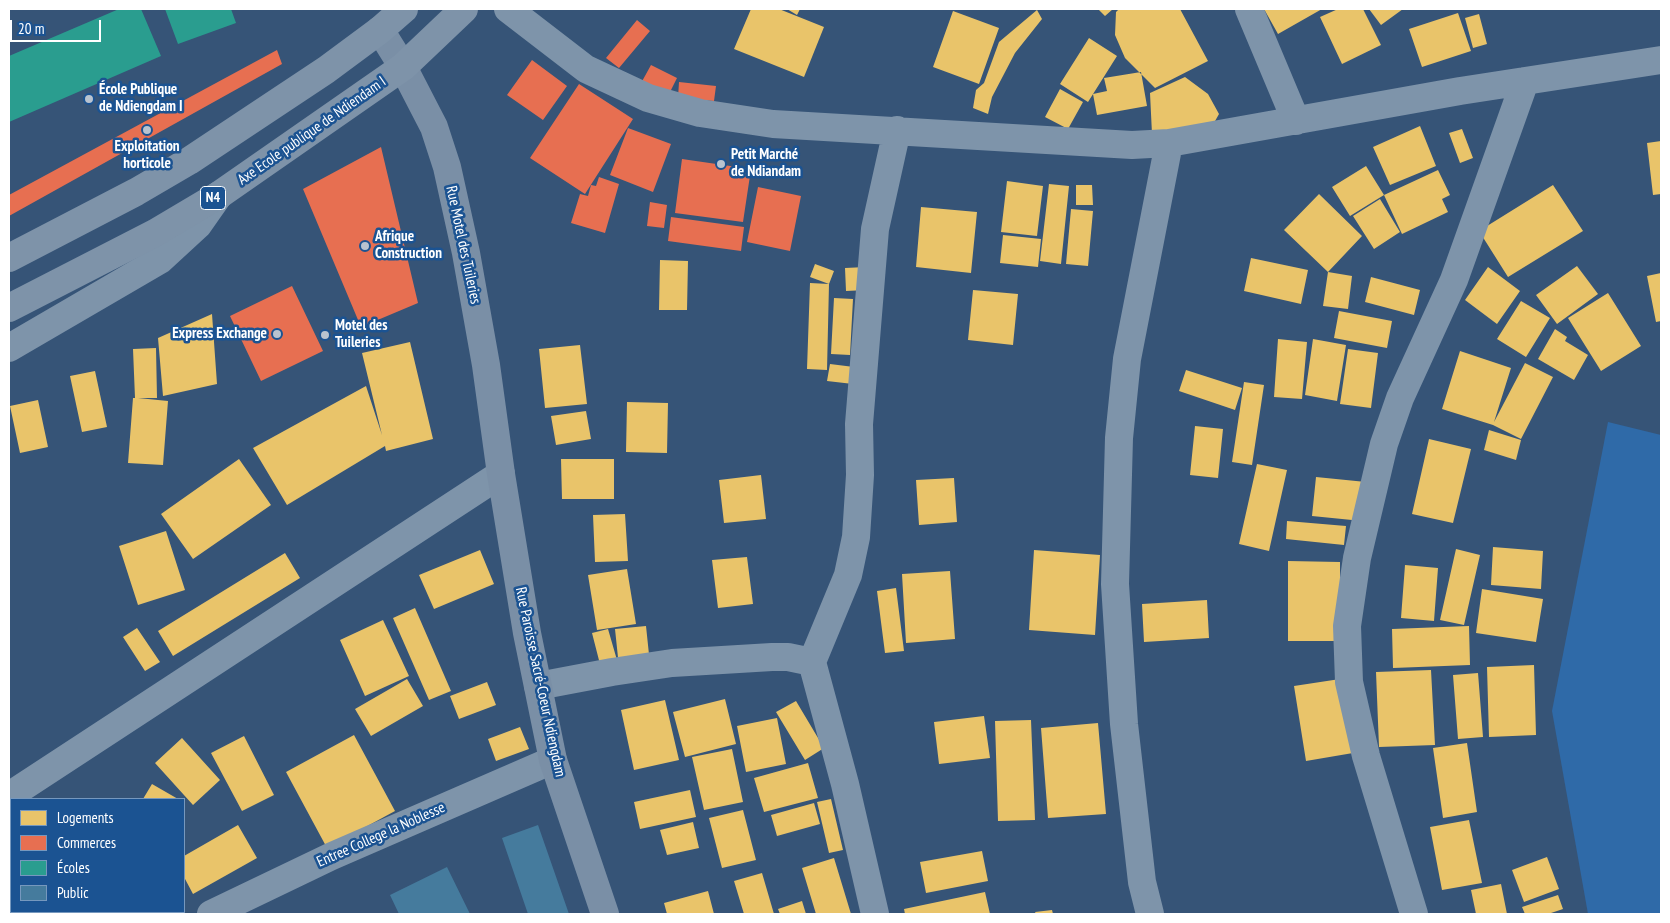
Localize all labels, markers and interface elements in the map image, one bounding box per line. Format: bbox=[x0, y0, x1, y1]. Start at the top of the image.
scale bar bbox=[12, 10, 104, 42]
text: 20 m bbox=[18, 19, 44, 38]
street label: Axe Ecole publique de Ndiendam I bbox=[234, 73, 390, 189]
place label: École Publique de Ndiengdam I bbox=[99, 81, 183, 116]
marker: École Publique de Ndiengdam I bbox=[83, 93, 95, 105]
marker: Exploitation horticole bbox=[141, 124, 153, 136]
place label: Exploitation horticole bbox=[114, 138, 180, 173]
place label: Petit Marché de Ndiandam bbox=[731, 146, 801, 181]
marker: Petit Marché de Ndiandam bbox=[715, 158, 727, 170]
street label: Rue Motel des Tuileries bbox=[442, 184, 484, 306]
road number: N4 bbox=[200, 187, 226, 210]
place label: Afrique Construction bbox=[375, 228, 442, 263]
marker: Afrique Construction bbox=[359, 240, 371, 252]
place label: Motel des Tuileries bbox=[335, 317, 387, 352]
place label: Express Exchange bbox=[172, 325, 267, 343]
marker: Express Exchange bbox=[271, 328, 283, 340]
marker: Motel des Tuileries bbox=[319, 329, 331, 341]
street label: Rue Paroisse Sacré-Coeur Ndiengdam bbox=[511, 585, 569, 779]
legend bbox=[10, 798, 185, 913]
street label: Entree College la Noblesse bbox=[314, 799, 448, 871]
text: Logements bbox=[57, 808, 113, 827]
text: Commerces bbox=[57, 833, 116, 852]
text: Écoles bbox=[57, 858, 90, 877]
text: Public bbox=[57, 883, 88, 902]

